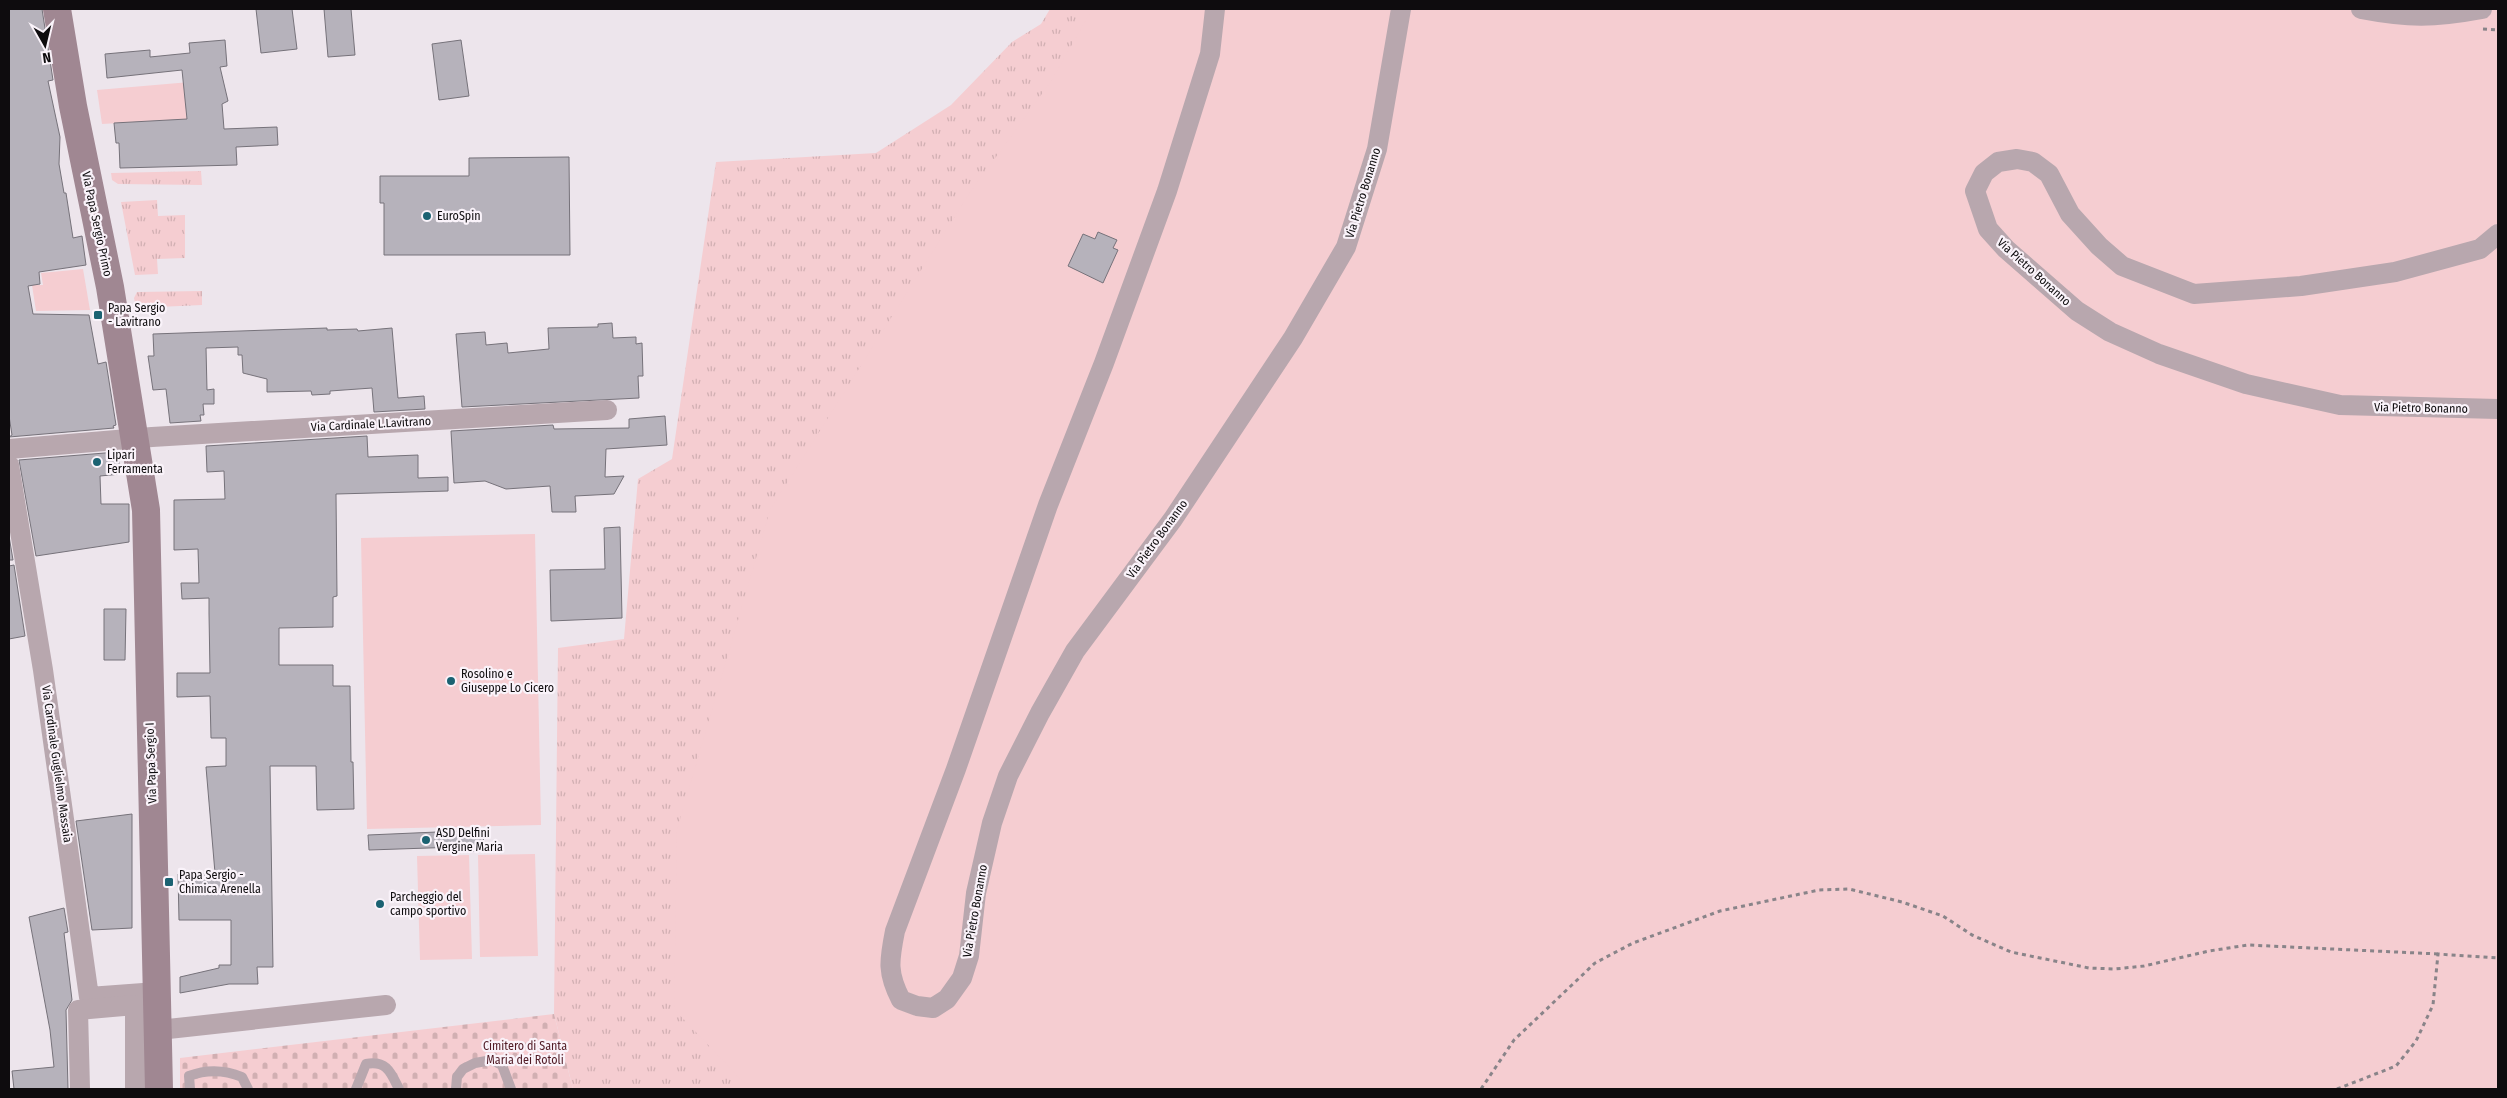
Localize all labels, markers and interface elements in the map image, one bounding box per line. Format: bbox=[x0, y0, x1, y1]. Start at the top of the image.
north arrow bbox=[20, 20, 70, 70]
text: N bbox=[41, 48, 52, 66]
street label: Via Pietro Bonanno bbox=[1343, 146, 1383, 240]
street label: Via Papa Sergio Primo bbox=[79, 170, 115, 278]
place label: EuroSpin bbox=[437, 209, 481, 223]
marker: EuroSpin bbox=[421, 210, 433, 222]
street label: Via Pietro Bonanno bbox=[1994, 235, 2074, 309]
place label: Papa Sergio - Lavitrano bbox=[108, 301, 165, 329]
marker: Papa Sergio - Lavitrano bbox=[92, 309, 104, 321]
street label: Via Pietro Bonanno bbox=[2374, 400, 2468, 416]
street label: Via Cardinale L.Lavitrano bbox=[311, 414, 431, 434]
place label: Lipari Ferramenta bbox=[107, 448, 163, 476]
marker: Lipari Ferramenta bbox=[91, 456, 103, 468]
street label: Via Pietro Bonanno bbox=[1124, 497, 1190, 581]
place label: Rosolino e Giuseppe Lo Cicero bbox=[461, 667, 554, 695]
marker: Rosolino e Giuseppe Lo Cicero bbox=[445, 675, 457, 687]
street label: Via Cardinale Guglielmo Massaia bbox=[39, 685, 75, 844]
street label: Via Papa Sergio I bbox=[143, 722, 159, 804]
place label: ASD Delfini Vergine Maria bbox=[436, 826, 503, 854]
marker: ASD Delfini Vergine Maria bbox=[420, 834, 432, 846]
street label: Via Pietro Bonanno bbox=[960, 863, 990, 959]
place label: Papa Sergio - Chimica Arenella bbox=[179, 868, 261, 896]
marker: Papa Sergio - Chimica Arenella bbox=[163, 876, 175, 888]
place label: Parcheggio del campo sportivo bbox=[390, 890, 466, 918]
marker: Parcheggio del campo sportivo bbox=[374, 898, 386, 910]
park label: Cimitero di Santa Maria dei Rotoli bbox=[483, 1039, 567, 1067]

